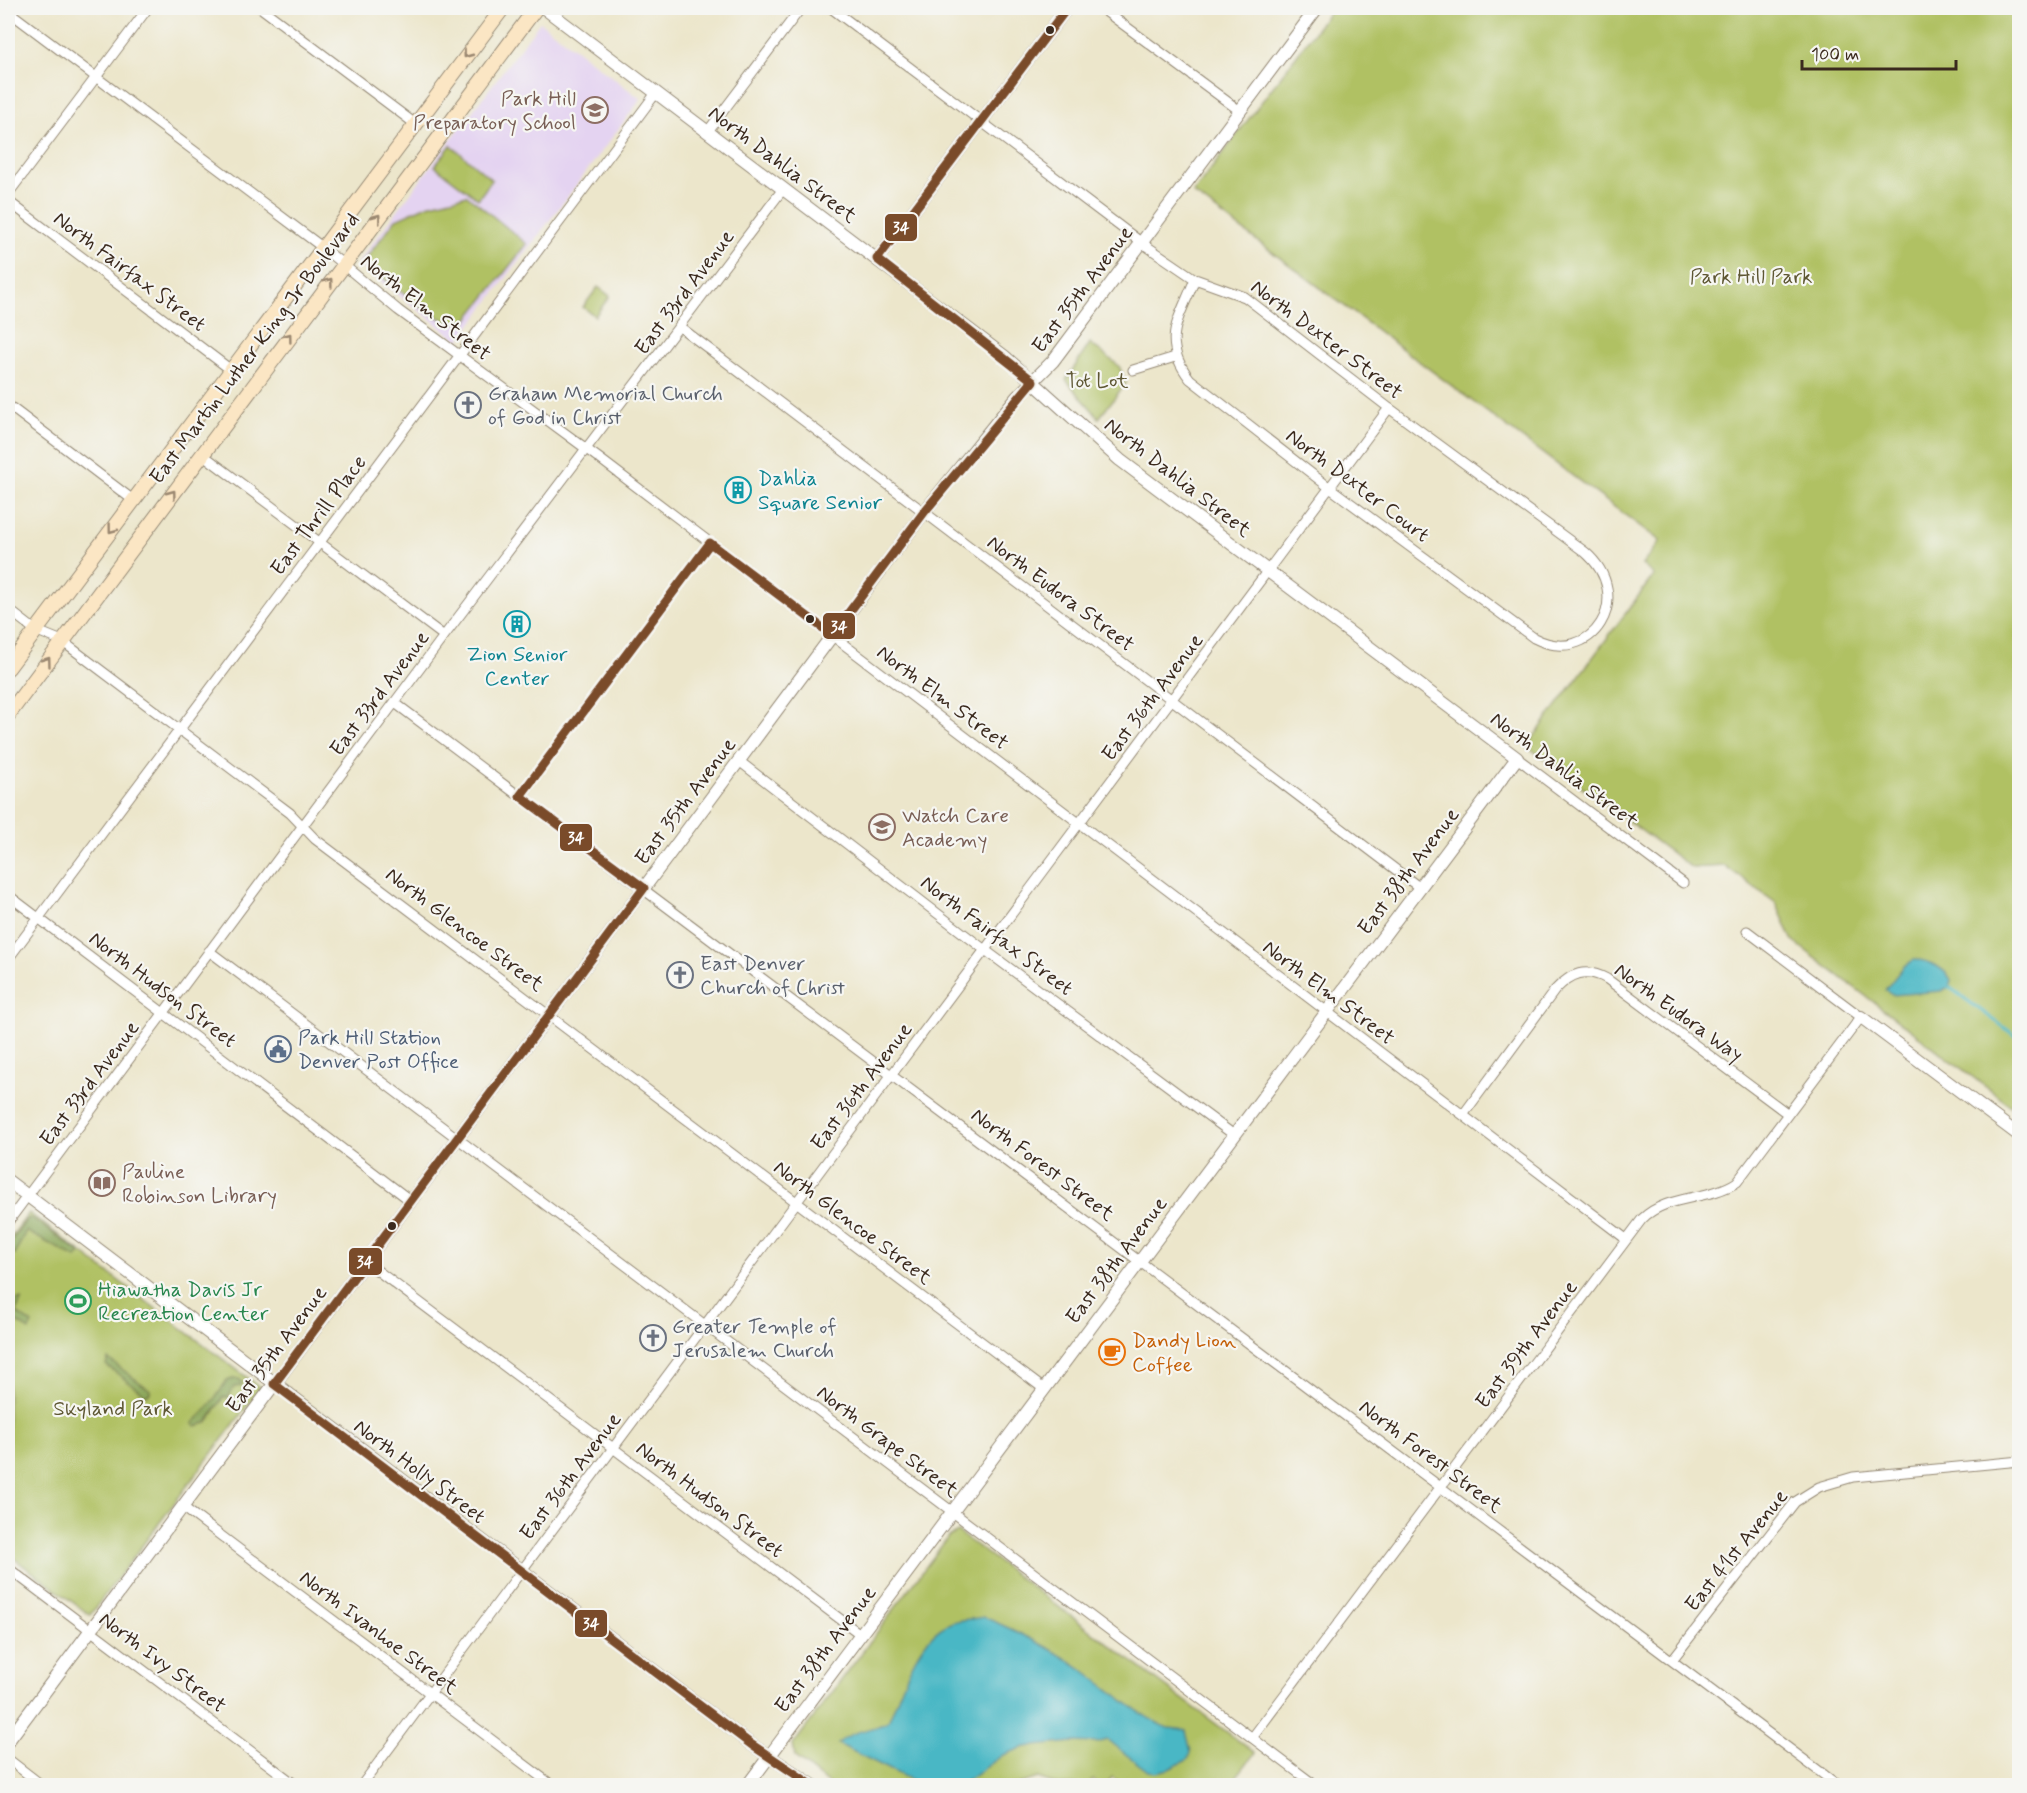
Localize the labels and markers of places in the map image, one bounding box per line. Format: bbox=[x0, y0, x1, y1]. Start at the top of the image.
unlabelled marker bbox=[1044, 24, 1056, 36]
place label: Park Hill Preparatory School bbox=[413, 85, 576, 137]
school or university icon: Park Hill Preparatory School bbox=[580, 95, 610, 125]
place label: Graham Memorial Church of God in Christ bbox=[488, 380, 723, 432]
church icon: Graham Memorial Church of God in Christ bbox=[453, 390, 483, 420]
place label: Dahlia Square Senior bbox=[758, 465, 882, 517]
building icon: Dahlia Square Senior bbox=[723, 475, 753, 505]
building icon: Zion Senior Center bbox=[502, 609, 532, 639]
unlabelled marker bbox=[804, 613, 816, 625]
place label: Zion Senior Center bbox=[467, 641, 568, 693]
place label: Watch Care Academy bbox=[902, 802, 1009, 854]
school or university icon: Watch Care Academy bbox=[867, 812, 897, 842]
place label: East Denver Church of Christ bbox=[700, 950, 845, 1002]
church icon: East Denver Church of Christ bbox=[665, 960, 695, 990]
place label: Park Hill Station Denver Post Office bbox=[298, 1024, 459, 1076]
public building icon: Park Hill Station Denver Post Office bbox=[263, 1034, 293, 1064]
place label: Pauline Robinson Library bbox=[122, 1158, 277, 1210]
library icon: Pauline Robinson Library bbox=[87, 1168, 117, 1198]
unlabelled marker bbox=[386, 1220, 398, 1232]
place label: Hiawatha Davis Jr Recreation Center bbox=[98, 1276, 269, 1328]
sports icon: Hiawatha Davis Jr Recreation Center bbox=[63, 1286, 93, 1316]
place label: Greater Temple of Jerusalem Church bbox=[672, 1313, 836, 1365]
church icon: Greater Temple of Jerusalem Church bbox=[638, 1323, 668, 1353]
place label: Dandy Lion Coffee bbox=[1132, 1327, 1237, 1379]
cafe icon: Dandy Lion Coffee bbox=[1097, 1337, 1127, 1367]

